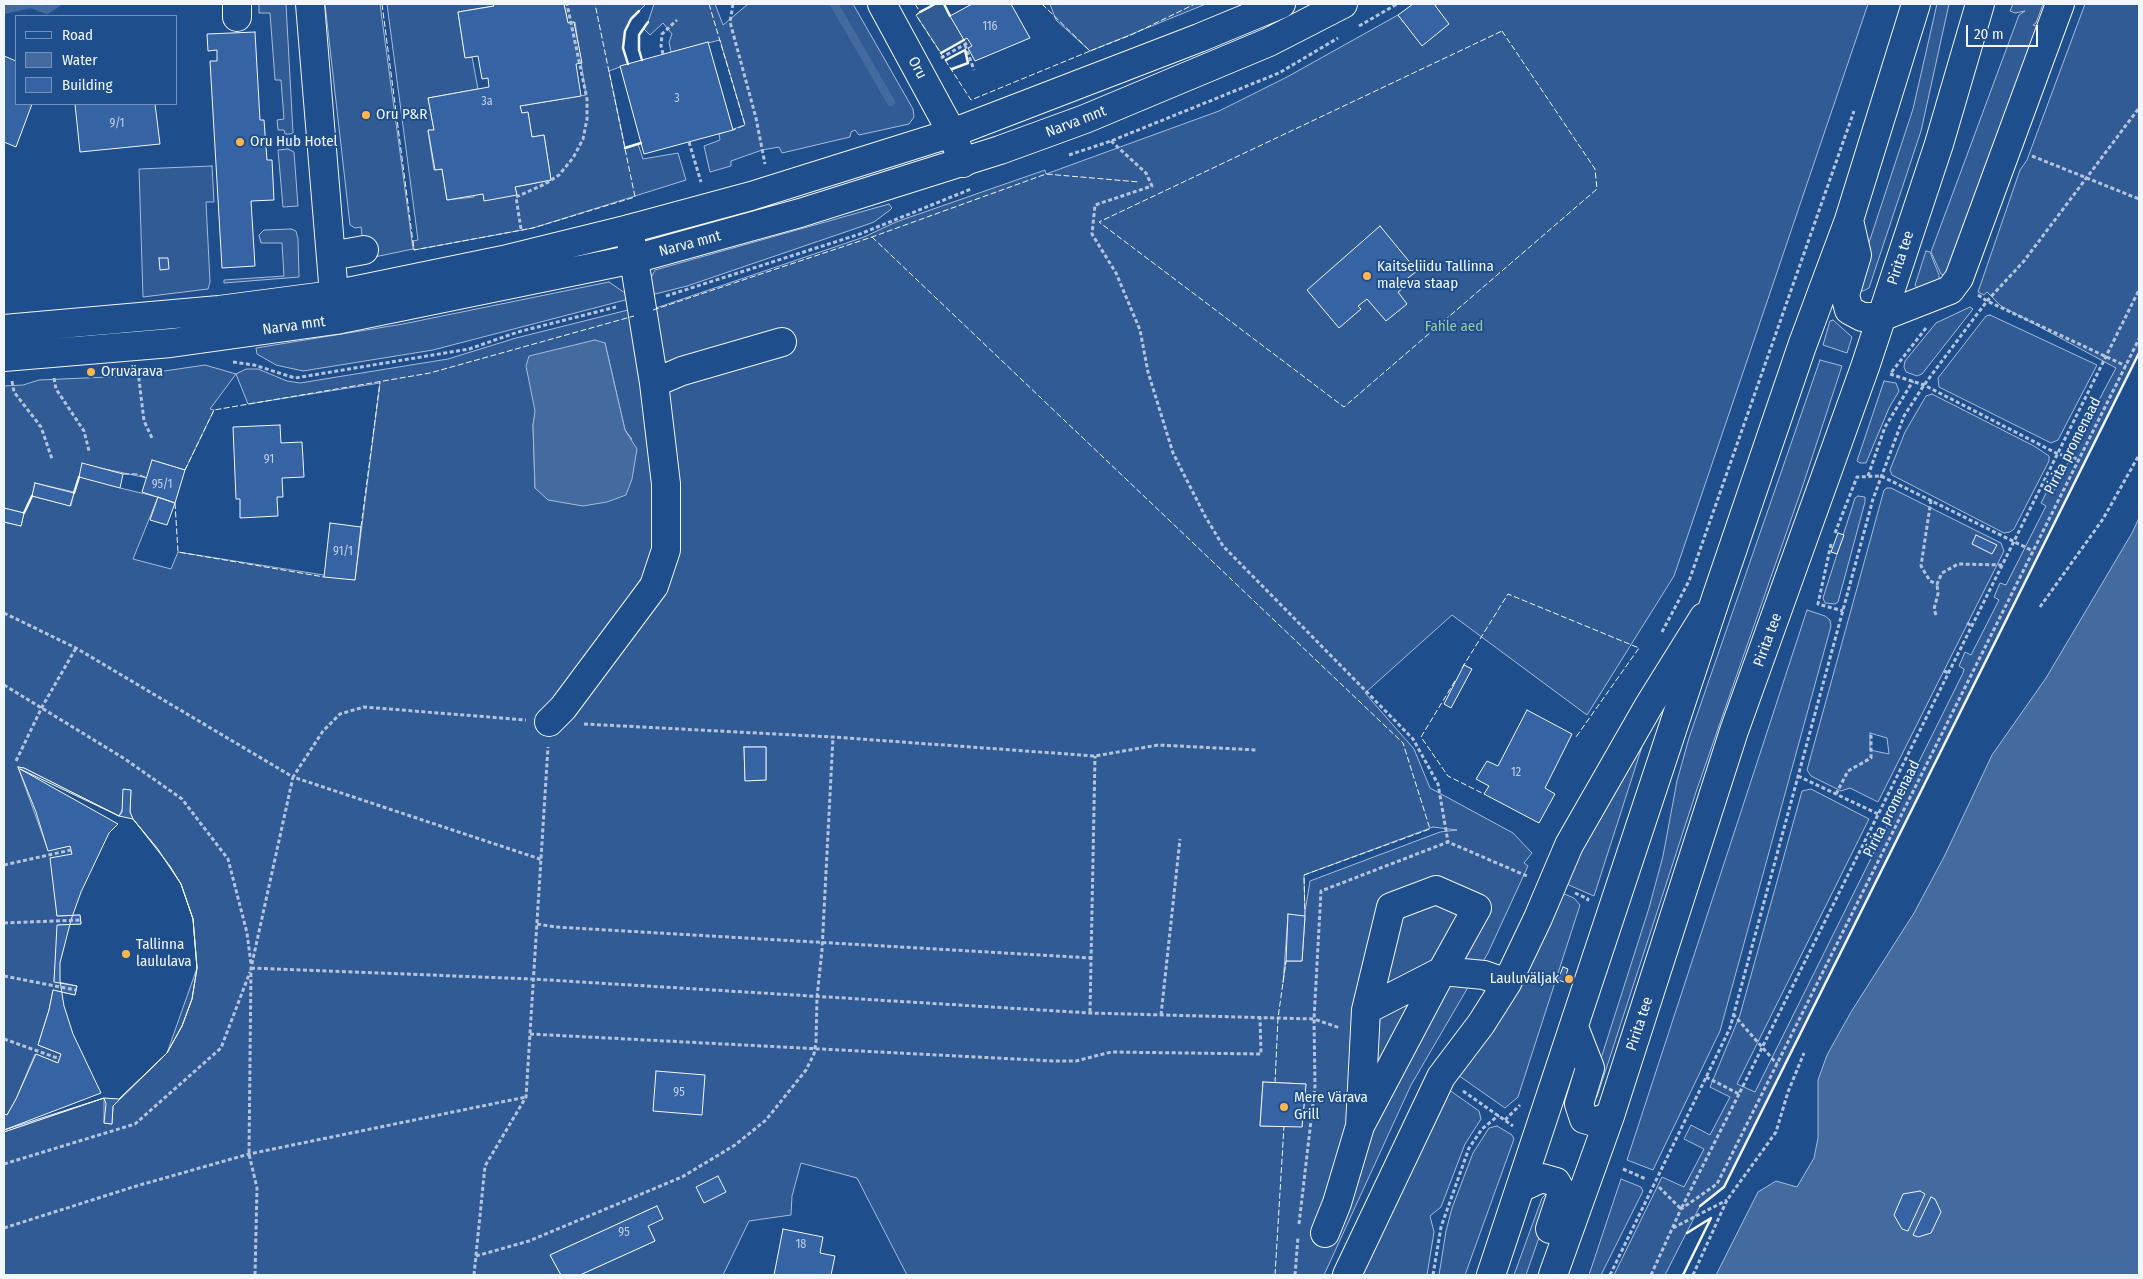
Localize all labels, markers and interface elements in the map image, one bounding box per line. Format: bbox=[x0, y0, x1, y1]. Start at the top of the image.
legend bbox=[15, 15, 178, 105]
scale bar bbox=[1968, 15, 2040, 47]
house number: 116 bbox=[982, 20, 998, 34]
text: 20 m bbox=[1974, 25, 2004, 43]
text: Road bbox=[62, 26, 93, 44]
text: Water bbox=[62, 51, 97, 69]
street label: Oru bbox=[904, 54, 930, 82]
text: Building bbox=[62, 76, 113, 94]
house number: 3 bbox=[674, 92, 680, 106]
house number: 3a bbox=[481, 95, 493, 109]
street label: Narva mnt bbox=[1043, 102, 1109, 142]
place label: Oru P&R bbox=[376, 106, 427, 124]
marker: Oru P&R bbox=[360, 109, 372, 121]
house number: 9/1 bbox=[110, 117, 124, 131]
place label: Oru Hub Hotel bbox=[250, 133, 337, 151]
marker: Oru Hub Hotel bbox=[234, 136, 246, 148]
street label: Narva mnt bbox=[657, 227, 723, 261]
street label: Pirita tee bbox=[1884, 229, 1918, 287]
place label: Kaitseliidu Tallinna maleva staap bbox=[1377, 258, 1494, 293]
marker: Kaitseliidu Tallinna maleva staap bbox=[1361, 270, 1373, 282]
street label: Narva mnt bbox=[261, 313, 327, 339]
park label: Fahle aed bbox=[1425, 318, 1483, 336]
place label: Oruvärava bbox=[101, 363, 163, 381]
marker: Oruvärava bbox=[85, 366, 97, 378]
street label: Pirita promenaad bbox=[2041, 394, 2105, 498]
house number: 91 bbox=[264, 453, 274, 467]
house number: 95/1 bbox=[152, 478, 172, 492]
house number: 91/1 bbox=[333, 545, 353, 559]
street label: Pirita tee bbox=[1750, 611, 1786, 669]
street label: Pirita promenaad bbox=[1860, 757, 1924, 861]
house number: 12 bbox=[1511, 766, 1521, 780]
place label: Tallinna laululava bbox=[136, 936, 192, 971]
marker: Tallinna laululava bbox=[120, 948, 132, 960]
place label: Lauluväljak bbox=[1490, 970, 1559, 988]
marker: Lauluväljak bbox=[1563, 973, 1575, 985]
street label: Pirita tee bbox=[1623, 995, 1657, 1053]
house number: 95 bbox=[673, 1086, 685, 1100]
place label: Mere Värava Grill bbox=[1294, 1089, 1368, 1124]
marker: Mere Värava Grill bbox=[1278, 1101, 1290, 1113]
house number: 95 bbox=[618, 1226, 630, 1240]
house number: 18 bbox=[796, 1238, 806, 1252]

